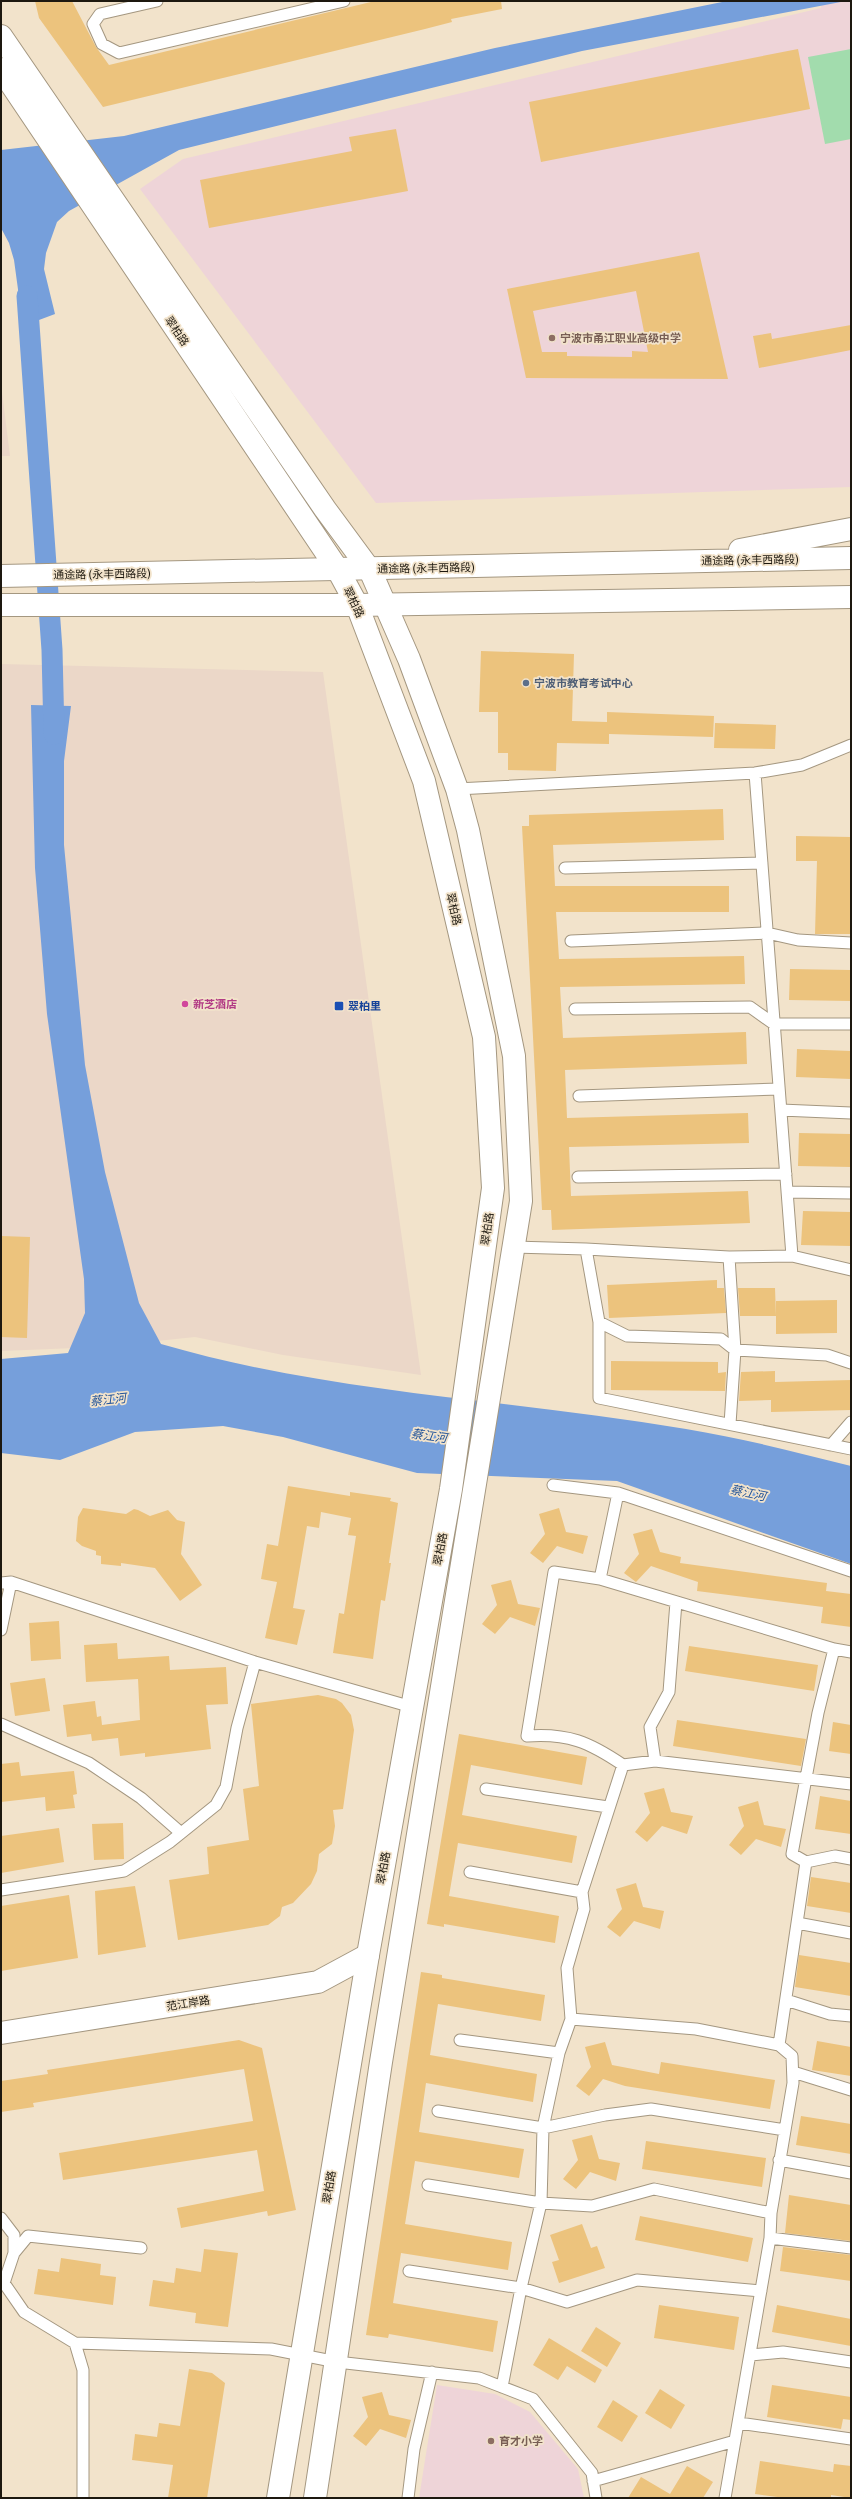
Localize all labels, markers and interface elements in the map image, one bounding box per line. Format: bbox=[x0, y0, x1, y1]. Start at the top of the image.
street label: 翠柏路 bbox=[162, 312, 194, 349]
place label: 宁波市甬江职业高级中学 bbox=[560, 329, 681, 345]
marker: 宁波市甬江职业高级中学 bbox=[547, 333, 557, 343]
street label: 通途路 (永丰西路段) bbox=[701, 550, 799, 568]
street label: 通途路 (永丰西路段) bbox=[377, 558, 475, 576]
street label: 通途路 (永丰西路段) bbox=[53, 564, 151, 582]
street label: 翠柏路 bbox=[340, 583, 369, 620]
place label: 宁波市教育考试中心 bbox=[534, 674, 633, 690]
marker: 宁波市教育考试中心 bbox=[521, 678, 531, 688]
street label: 翠柏路 bbox=[443, 891, 466, 927]
place label: 新芝酒店 bbox=[193, 995, 237, 1011]
place label: 翠柏里 bbox=[348, 997, 381, 1013]
marker: 新芝酒店 bbox=[180, 999, 190, 1009]
marker: 翠柏里 bbox=[333, 1000, 345, 1012]
street label: 翠柏路 bbox=[476, 1211, 496, 1246]
water label: 蔡江河 bbox=[89, 1388, 129, 1410]
water label: 蔡江河 bbox=[410, 1424, 450, 1447]
water label: 蔡江河 bbox=[729, 1479, 770, 1505]
street label: 翠柏路 bbox=[428, 1531, 450, 1566]
street label: 翠柏路 bbox=[371, 1850, 393, 1885]
street label: 范江岸路 bbox=[165, 1991, 211, 2013]
street label: 翠柏路 bbox=[318, 2169, 338, 2204]
place label: 育才小学 bbox=[499, 2432, 543, 2448]
marker: 育才小学 bbox=[486, 2436, 496, 2446]

